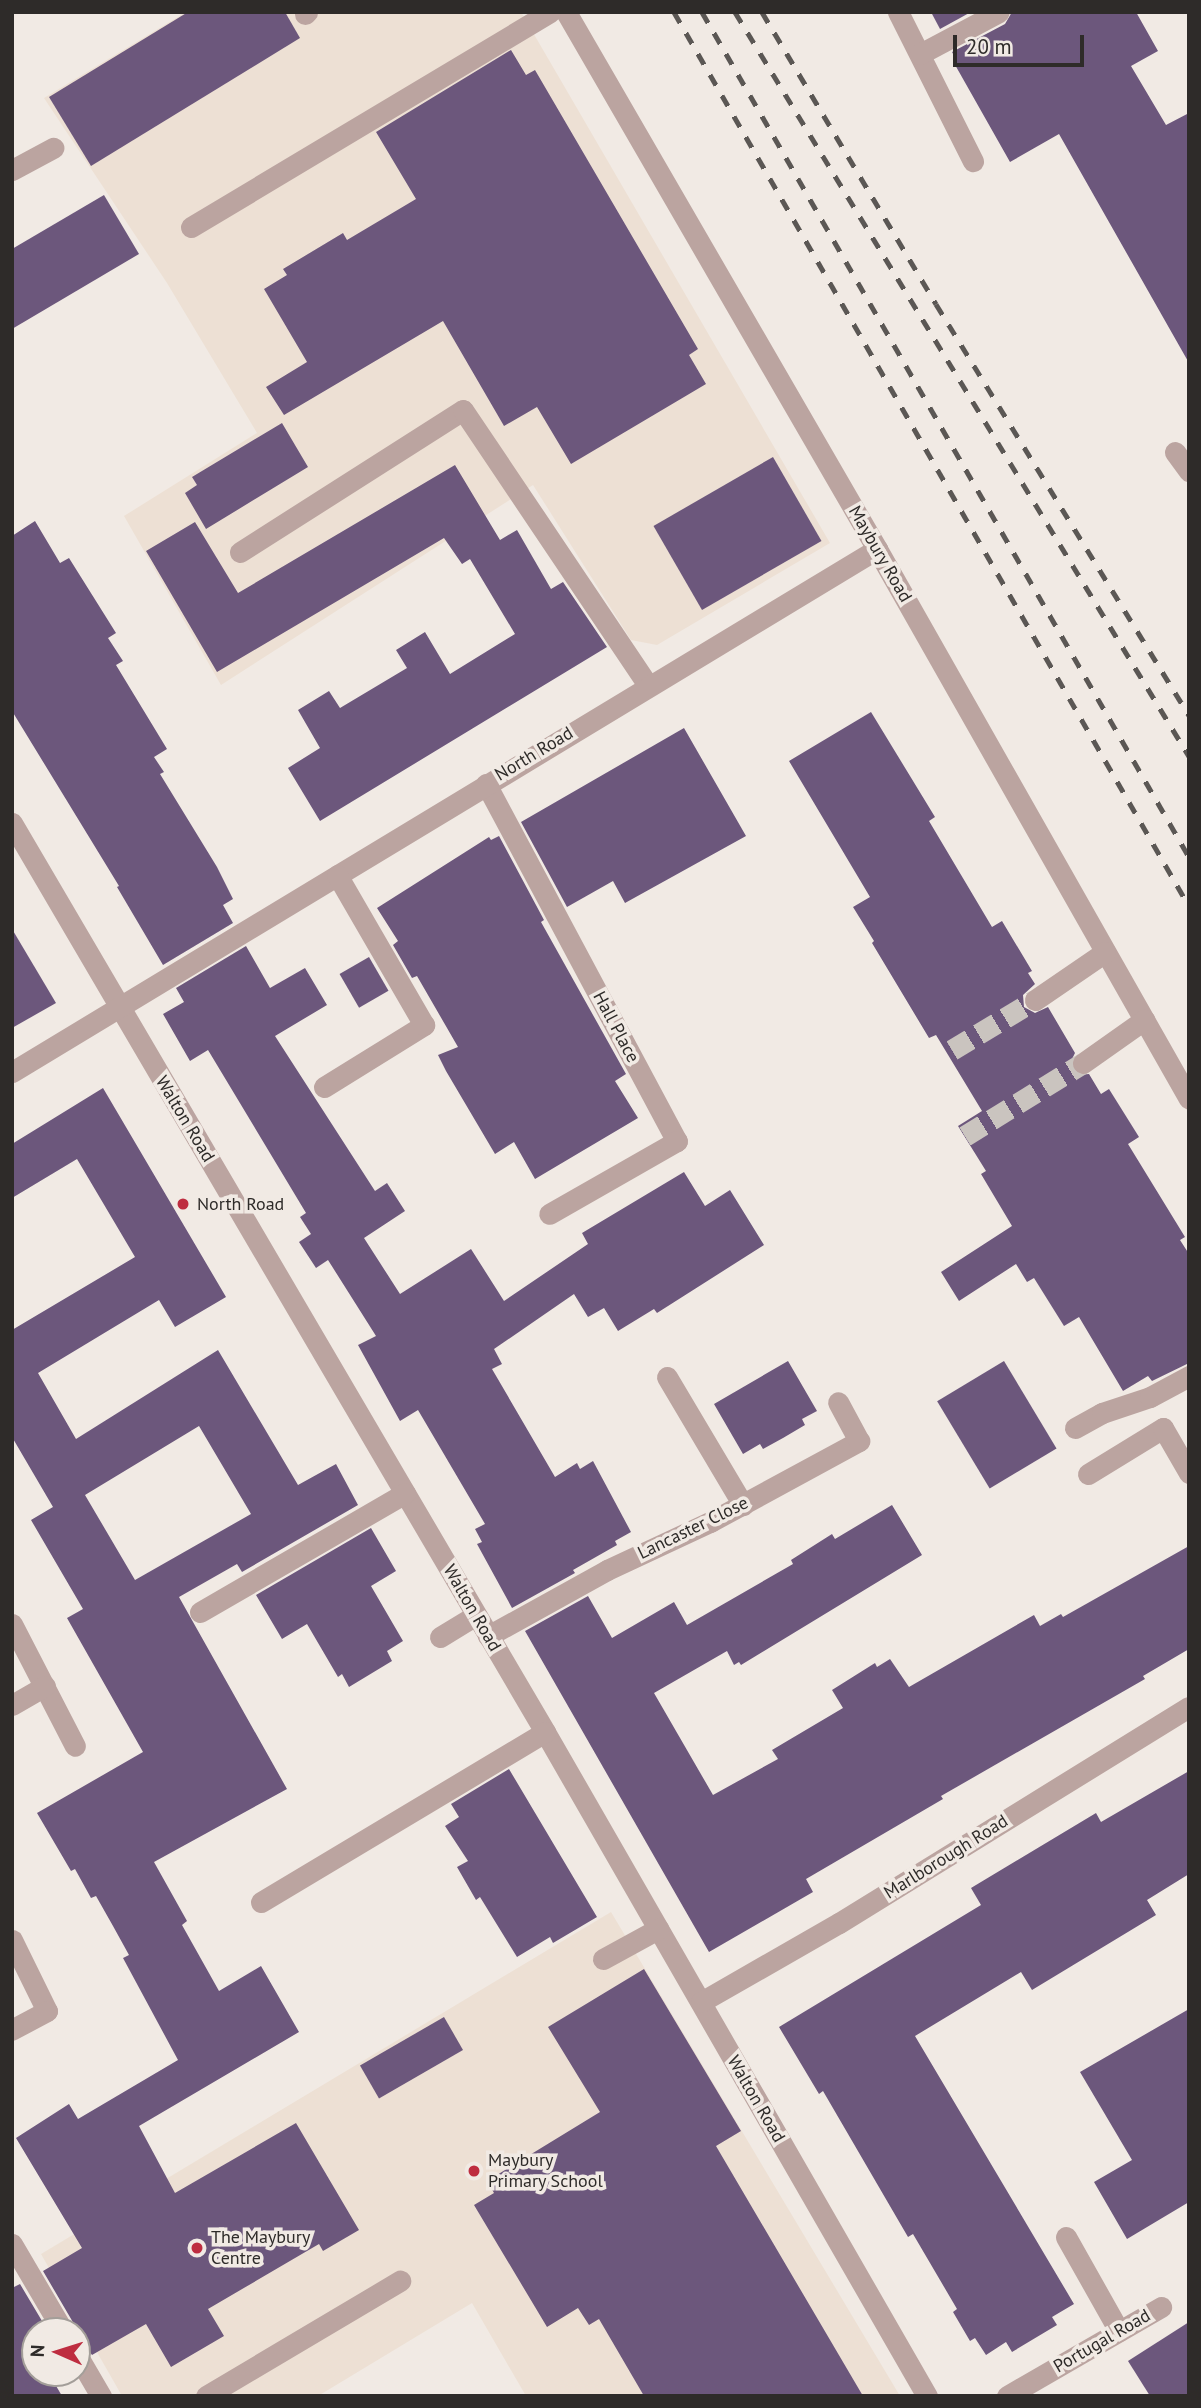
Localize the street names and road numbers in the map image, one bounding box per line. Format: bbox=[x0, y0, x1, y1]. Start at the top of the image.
street label: Maybury Road bbox=[844, 502, 916, 606]
street label: North Road bbox=[491, 722, 577, 786]
street label: Hall Place bbox=[588, 988, 644, 1066]
street label: Walton Road bbox=[151, 1072, 219, 1166]
street label: Lancaster Close bbox=[634, 1492, 752, 1564]
street label: Walton Road bbox=[438, 1561, 506, 1655]
street label: Marlborough Road bbox=[880, 1810, 1012, 1904]
street label: Walton Road bbox=[722, 2052, 790, 2146]
street label: Portugal Road bbox=[1050, 2305, 1154, 2377]

